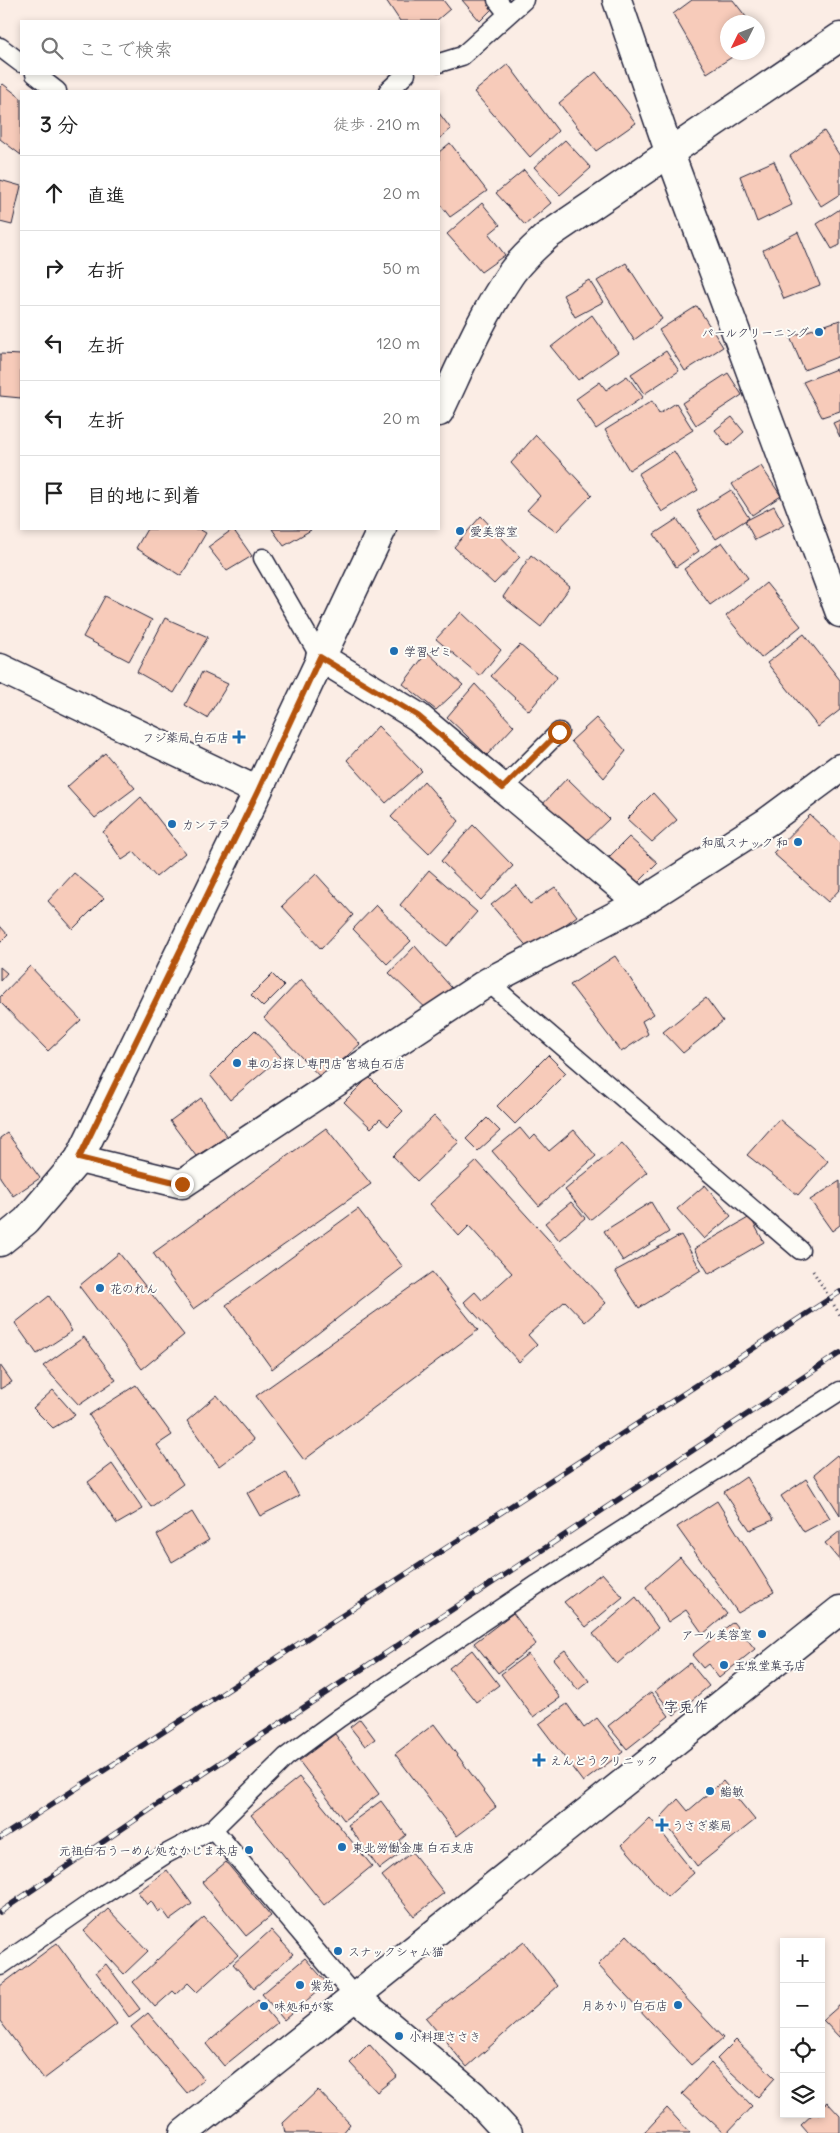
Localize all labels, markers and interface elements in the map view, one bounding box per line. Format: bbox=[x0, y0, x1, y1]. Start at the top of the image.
north arrow bbox=[720, 15, 765, 60]
search box bbox=[20, 20, 440, 75]
icon: search bbox=[38, 34, 66, 62]
text: ここで検索 bbox=[78, 37, 173, 61]
text: 3 分 bbox=[40, 111, 78, 138]
text: 徒歩 · 210 m bbox=[333, 114, 420, 134]
icon: ahead bbox=[40, 179, 68, 207]
text: 直進 bbox=[87, 183, 125, 207]
text: 20 m bbox=[383, 183, 420, 203]
icon: right bbox=[40, 254, 68, 282]
text: 右折 bbox=[87, 258, 125, 282]
text: 50 m bbox=[382, 258, 420, 278]
place label: パールクリーニング bbox=[702, 325, 809, 340]
marker: パールクリーニング bbox=[813, 326, 825, 338]
icon: left bbox=[40, 329, 68, 357]
text: 左折 bbox=[87, 333, 125, 357]
text: 120 m bbox=[377, 333, 420, 353]
icon: left bbox=[40, 404, 68, 432]
text: 左折 bbox=[87, 408, 125, 432]
text: 20 m bbox=[383, 408, 420, 428]
icon: arrive bbox=[40, 479, 68, 507]
text: 目的地に到着 bbox=[87, 483, 201, 507]
place label: 愛美容室 bbox=[470, 524, 518, 539]
marker: 愛美容室 bbox=[454, 525, 466, 537]
place label: 学習ゼミ bbox=[404, 644, 452, 659]
marker: 学習ゼミ bbox=[388, 645, 400, 657]
route start bbox=[548, 721, 571, 744]
place label: フジ薬局 白石店 bbox=[142, 730, 229, 745]
marker: フジ薬局 白石店 bbox=[233, 731, 245, 743]
place label: カンテラ bbox=[182, 817, 231, 832]
marker: カンテラ bbox=[166, 818, 178, 830]
place label: 和風スナック 和 bbox=[701, 835, 788, 850]
marker: 和風スナック 和 bbox=[792, 836, 804, 848]
place label: 車のお探し専門店 宮城白石店 bbox=[247, 1056, 406, 1071]
marker: 車のお探し専門店 宮城白石店 bbox=[231, 1057, 243, 1069]
route end bbox=[171, 1173, 194, 1196]
place label: 花のれん bbox=[110, 1281, 158, 1296]
marker: 花のれん bbox=[94, 1282, 106, 1294]
place label: アール美容室 bbox=[681, 1627, 752, 1642]
marker: アール美容室 bbox=[756, 1628, 768, 1640]
place label: 玉泉堂菓子店 bbox=[734, 1658, 806, 1673]
marker: 玉泉堂菓子店 bbox=[718, 1659, 730, 1671]
district label: 字兎作 bbox=[663, 1697, 709, 1716]
marker: えんどうクリニック bbox=[532, 1753, 546, 1767]
place label: えんどうクリニック bbox=[550, 1753, 658, 1768]
place label: 鮨敏 bbox=[720, 1784, 744, 1799]
marker: 鮨敏 bbox=[704, 1785, 716, 1797]
place label: うさぎ薬局 bbox=[672, 1818, 732, 1833]
marker: うさぎ薬局 bbox=[656, 1819, 668, 1831]
place label: 東北労働金庫 白石支店 bbox=[352, 1840, 475, 1855]
marker: 東北労働金庫 白石支店 bbox=[336, 1841, 348, 1853]
place label: 元祖白石うーめん処なかじま本店 bbox=[59, 1843, 239, 1858]
marker: 元祖白石うーめん処なかじま本店 bbox=[243, 1844, 255, 1856]
map controls bbox=[780, 1938, 825, 2118]
button: + bbox=[780, 1938, 825, 1983]
place label: スナックシャム猫 bbox=[348, 1944, 444, 1959]
marker: スナックシャム猫 bbox=[332, 1945, 344, 1957]
place label: 紫苑 bbox=[310, 1978, 334, 1993]
marker: 紫苑 bbox=[294, 1979, 306, 1991]
button: − bbox=[780, 1983, 825, 2028]
place label: 月あかり 白石店 bbox=[581, 1998, 668, 2013]
place label: 味処和が家 bbox=[274, 1999, 334, 2014]
marker: 月あかり 白石店 bbox=[672, 1999, 684, 2011]
marker: 味処和が家 bbox=[258, 2000, 270, 2012]
button: locate bbox=[780, 2028, 825, 2073]
place label: 小料理ささき bbox=[409, 2029, 481, 2044]
marker: 小料理ささき bbox=[393, 2030, 405, 2042]
button: layers bbox=[780, 2073, 825, 2118]

